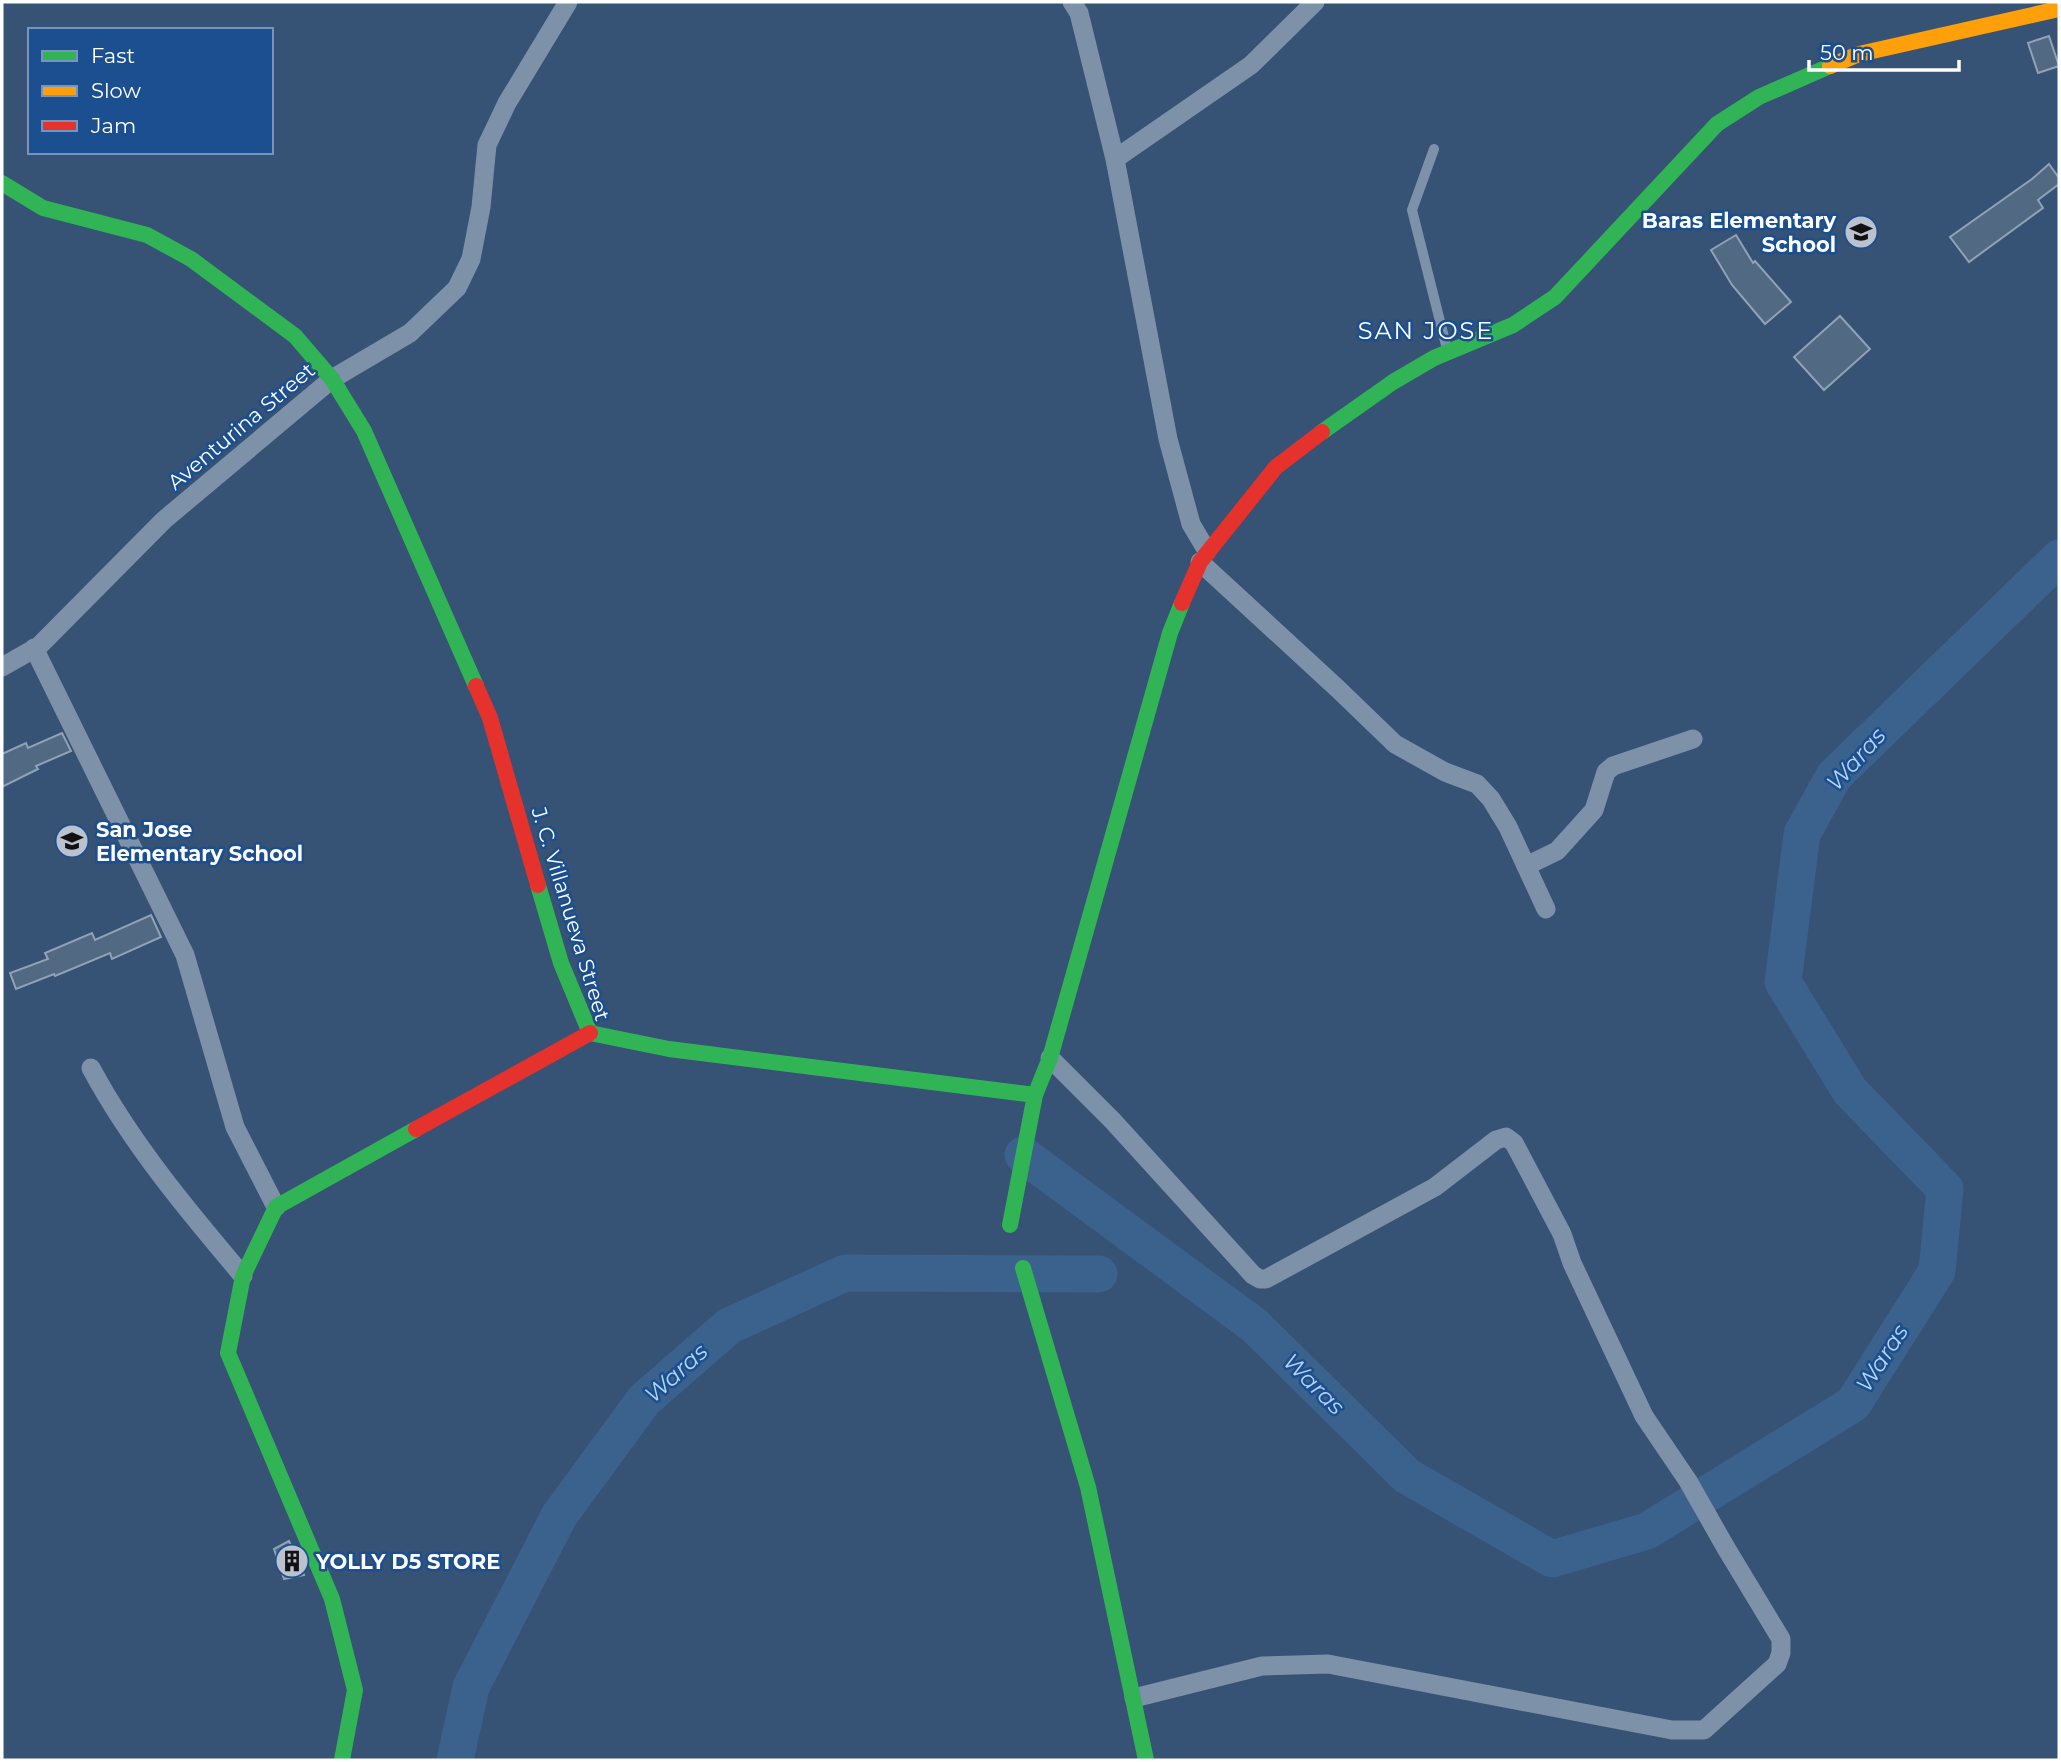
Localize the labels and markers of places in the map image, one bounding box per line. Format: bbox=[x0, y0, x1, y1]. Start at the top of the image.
place label: Baras Elementary School bbox=[1642, 208, 1836, 257]
school or university icon: Baras Elementary School bbox=[1842, 213, 1880, 251]
place label: San Jose Elementary School bbox=[96, 817, 303, 866]
school or university icon: San Jose Elementary School bbox=[53, 822, 91, 860]
building icon: YOLLY D5 STORE bbox=[273, 1542, 311, 1580]
place label: YOLLY D5 STORE bbox=[315, 1549, 500, 1574]

